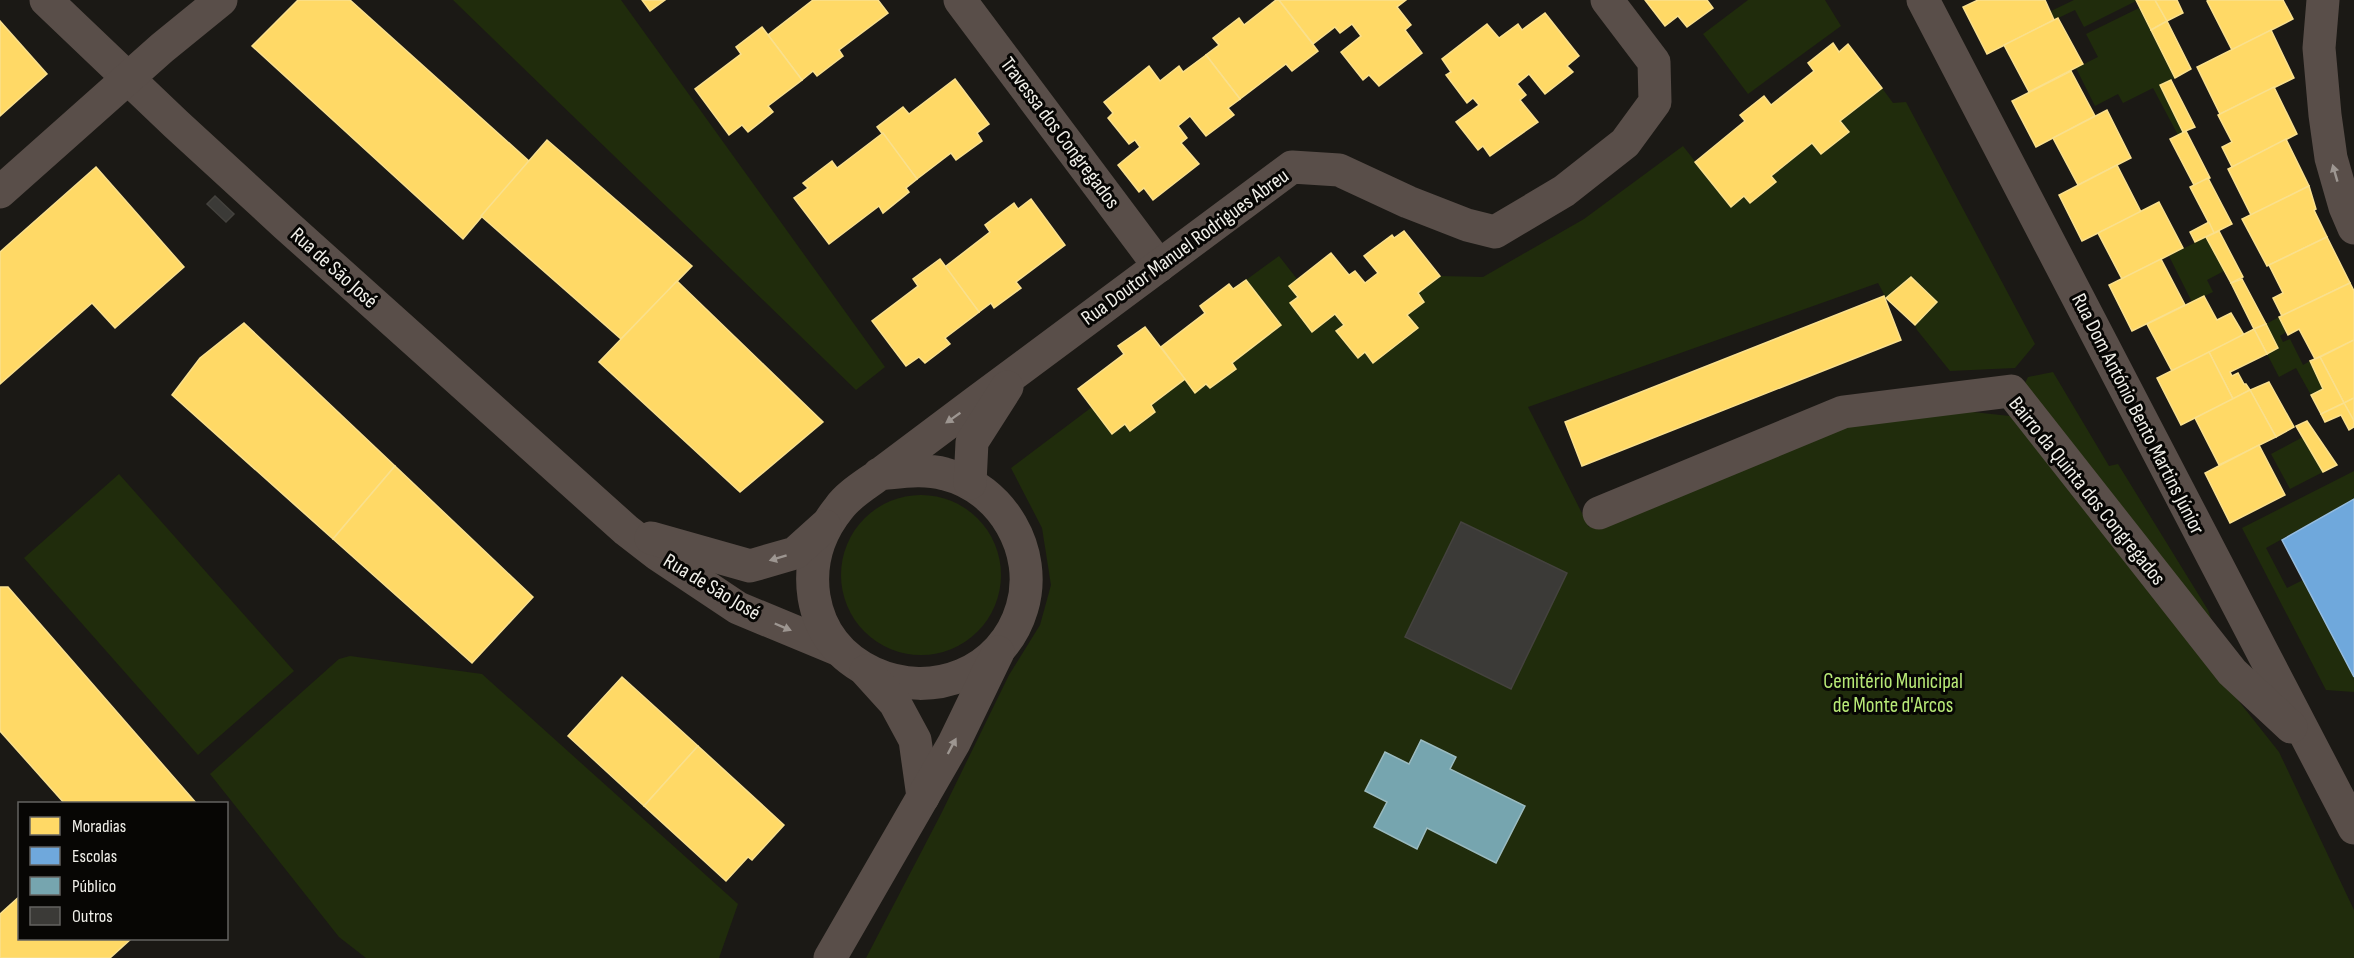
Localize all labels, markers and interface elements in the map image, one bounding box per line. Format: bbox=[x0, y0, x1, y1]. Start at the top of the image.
street label: Travessa dos Congregados bbox=[995, 52, 1125, 214]
street label: Rua Doutor Manuel Rodrigues Abreu bbox=[1076, 163, 1294, 331]
one-way arrow bbox=[2330, 164, 2339, 182]
street label: Rua de São José bbox=[285, 222, 383, 314]
street label: Rua Dom António Bento Martins Júnior bbox=[2066, 289, 2210, 539]
street label: Bairro da Quinta dos Congregados bbox=[2003, 392, 2171, 590]
one-way arrow bbox=[946, 412, 962, 424]
street label: Rua de São José bbox=[659, 548, 765, 626]
one-way arrow bbox=[769, 554, 787, 563]
one-way arrow bbox=[774, 622, 791, 631]
park label: Cemitério Municipal de Monte d'Arcos bbox=[1823, 669, 1963, 718]
one-way arrow bbox=[947, 737, 957, 754]
legend bbox=[18, 802, 228, 940]
text: Moradias bbox=[72, 816, 126, 837]
text: Escolas bbox=[72, 846, 117, 867]
text: Público bbox=[72, 876, 116, 897]
text: Outros bbox=[72, 906, 113, 927]

